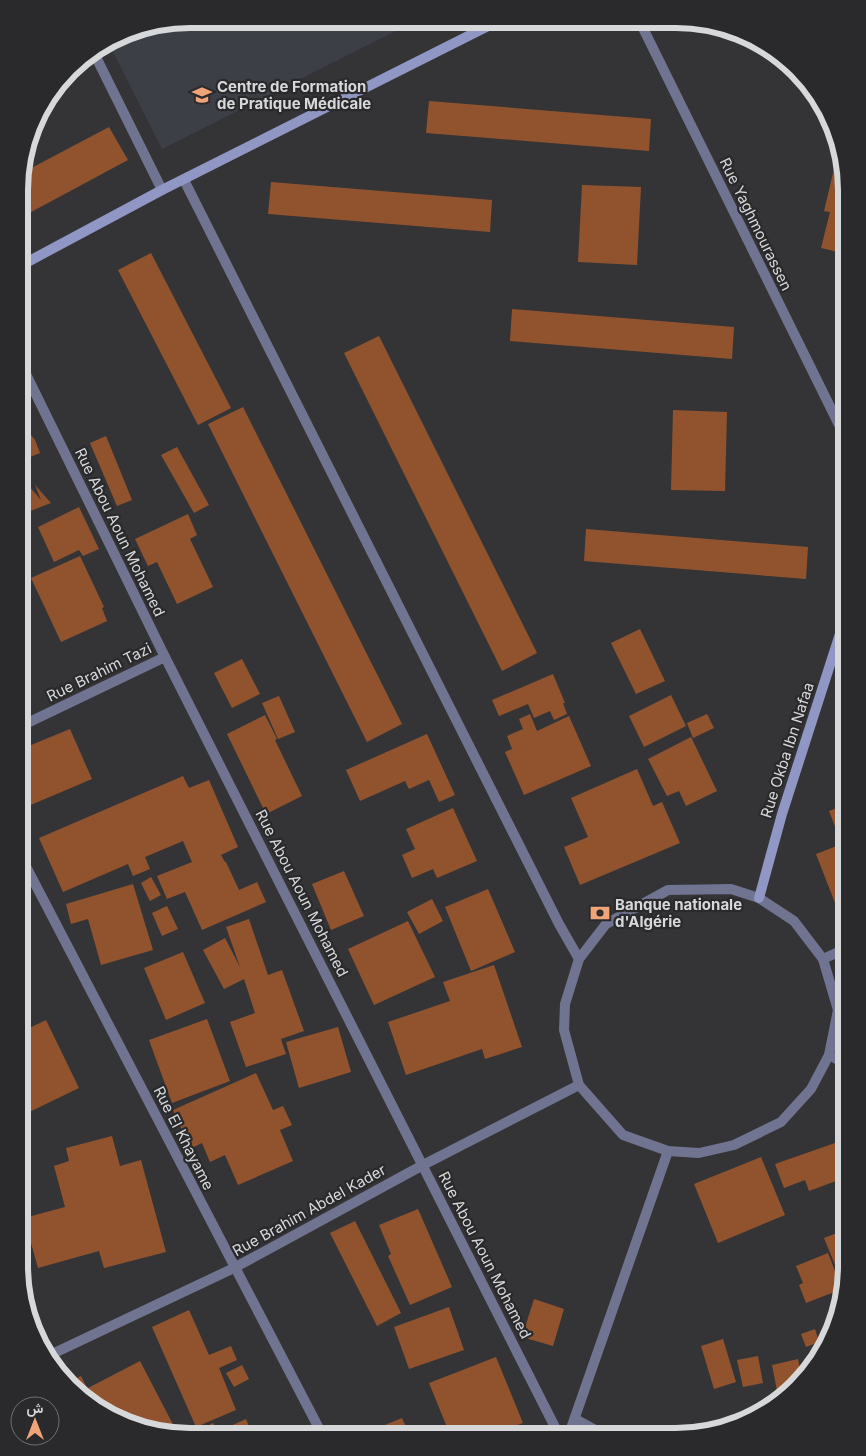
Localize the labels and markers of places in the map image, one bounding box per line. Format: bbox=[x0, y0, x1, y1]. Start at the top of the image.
place label: Centre de Formation de Pratique Médicale bbox=[217, 77, 371, 113]
school or university icon: Centre de Formation de Pratique Médicale bbox=[191, 84, 213, 106]
place label: Banque nationale d'Algérie bbox=[615, 895, 742, 931]
bank icon: Banque nationale d'Algérie bbox=[589, 902, 611, 924]

